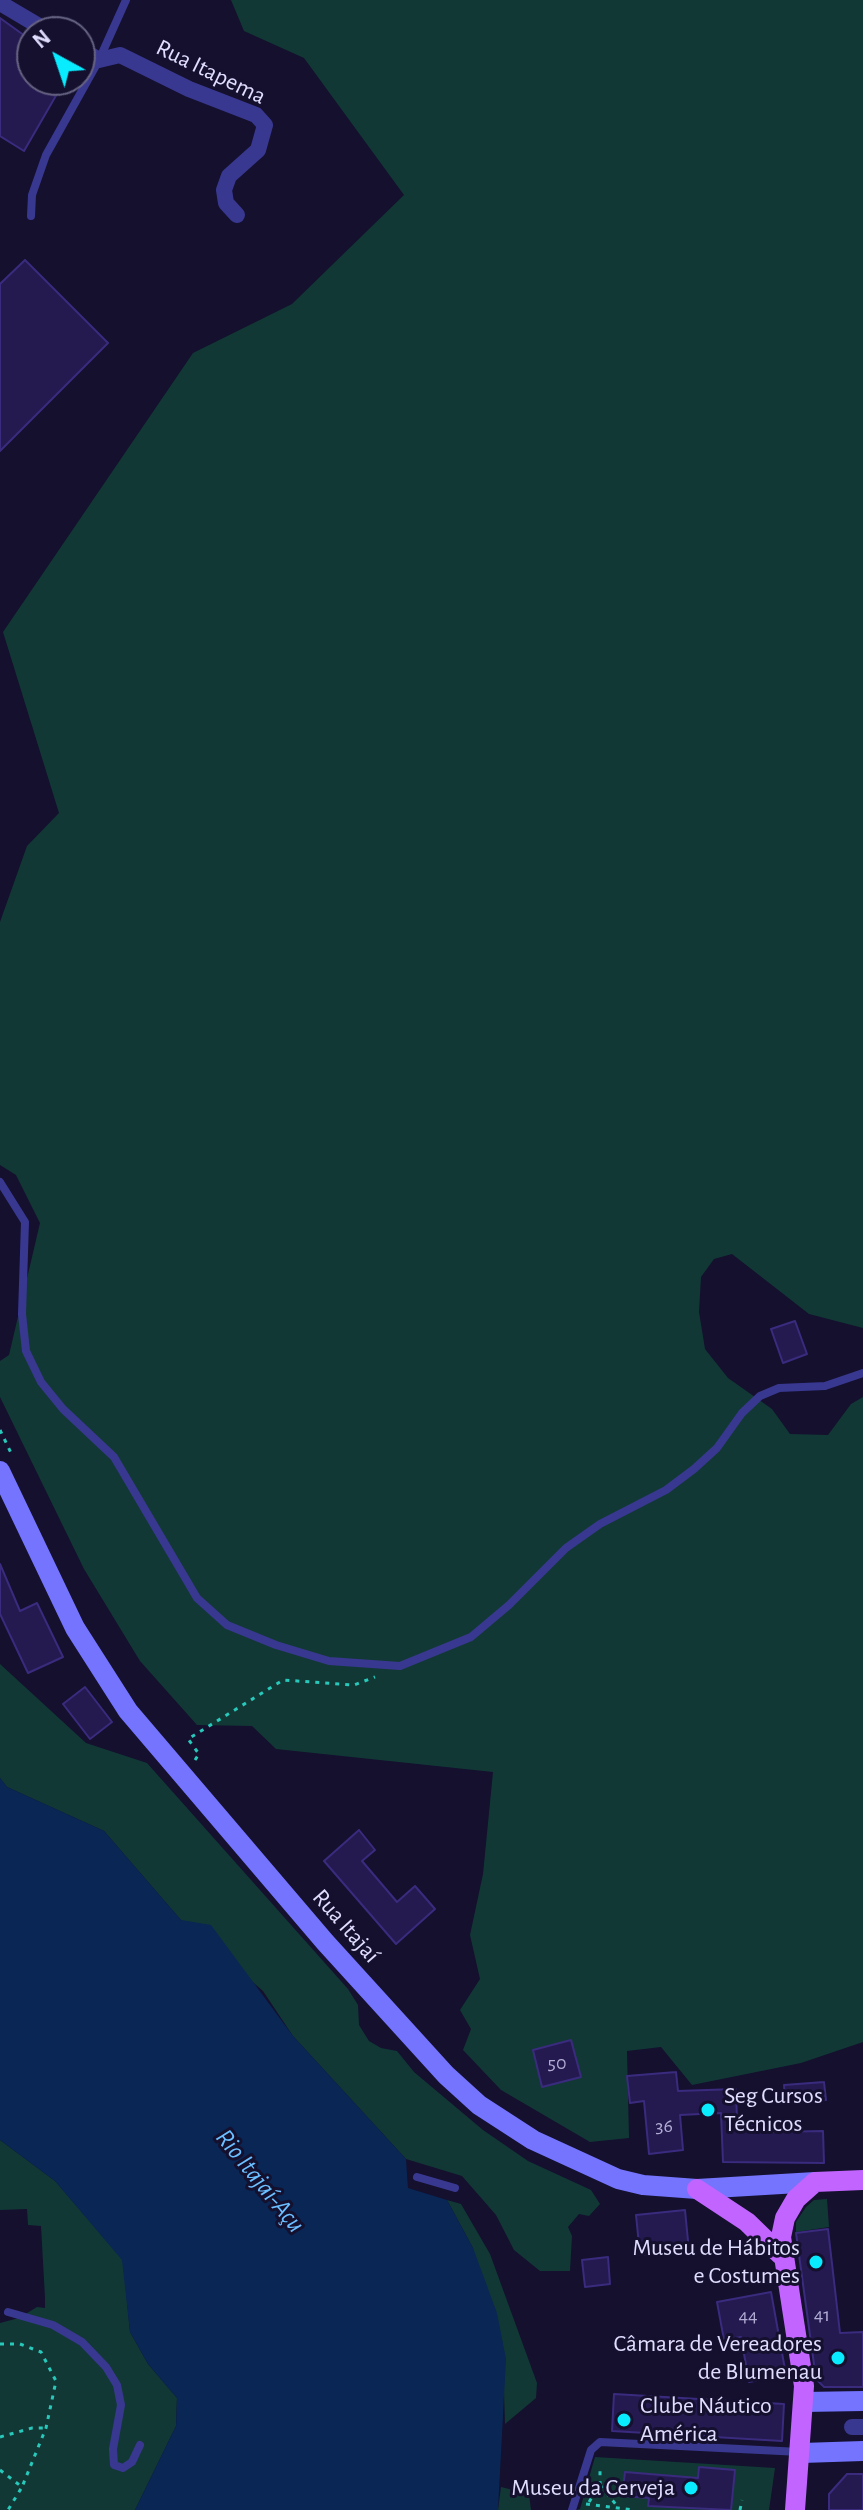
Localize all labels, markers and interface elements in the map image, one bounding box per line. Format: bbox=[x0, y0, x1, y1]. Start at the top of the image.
north arrow bbox=[16, 16, 96, 96]
text: N bbox=[29, 26, 55, 52]
street label: Rua Itapema bbox=[151, 33, 271, 111]
street label: Rua Itajaí bbox=[306, 1883, 386, 1969]
house number: 50 bbox=[548, 2051, 566, 2075]
place label: Seg Cursos Técnicos bbox=[724, 2082, 823, 2138]
marker: Seg Cursos Técnicos bbox=[699, 2101, 717, 2119]
house number: 36 bbox=[655, 2114, 673, 2138]
water label: Rio Itajaí-Açu bbox=[209, 2123, 311, 2239]
place label: Museu de Hábitos e Costumes bbox=[633, 2234, 800, 2290]
marker: Museu de Hábitos e Costumes bbox=[807, 2253, 825, 2271]
house number: 41 bbox=[814, 2303, 830, 2327]
house number: 44 bbox=[738, 2304, 758, 2328]
place label: Câmara de Vereadores de Blumenau bbox=[614, 2330, 822, 2386]
marker: Câmara de Vereadores de Blumenau bbox=[829, 2349, 847, 2367]
place label: Clube Náutico América bbox=[640, 2392, 772, 2448]
marker: Clube Náutico América bbox=[615, 2411, 633, 2429]
place label: Museu da Cerveja bbox=[511, 2474, 675, 2502]
marker: Museu da Cerveja bbox=[682, 2479, 700, 2497]

